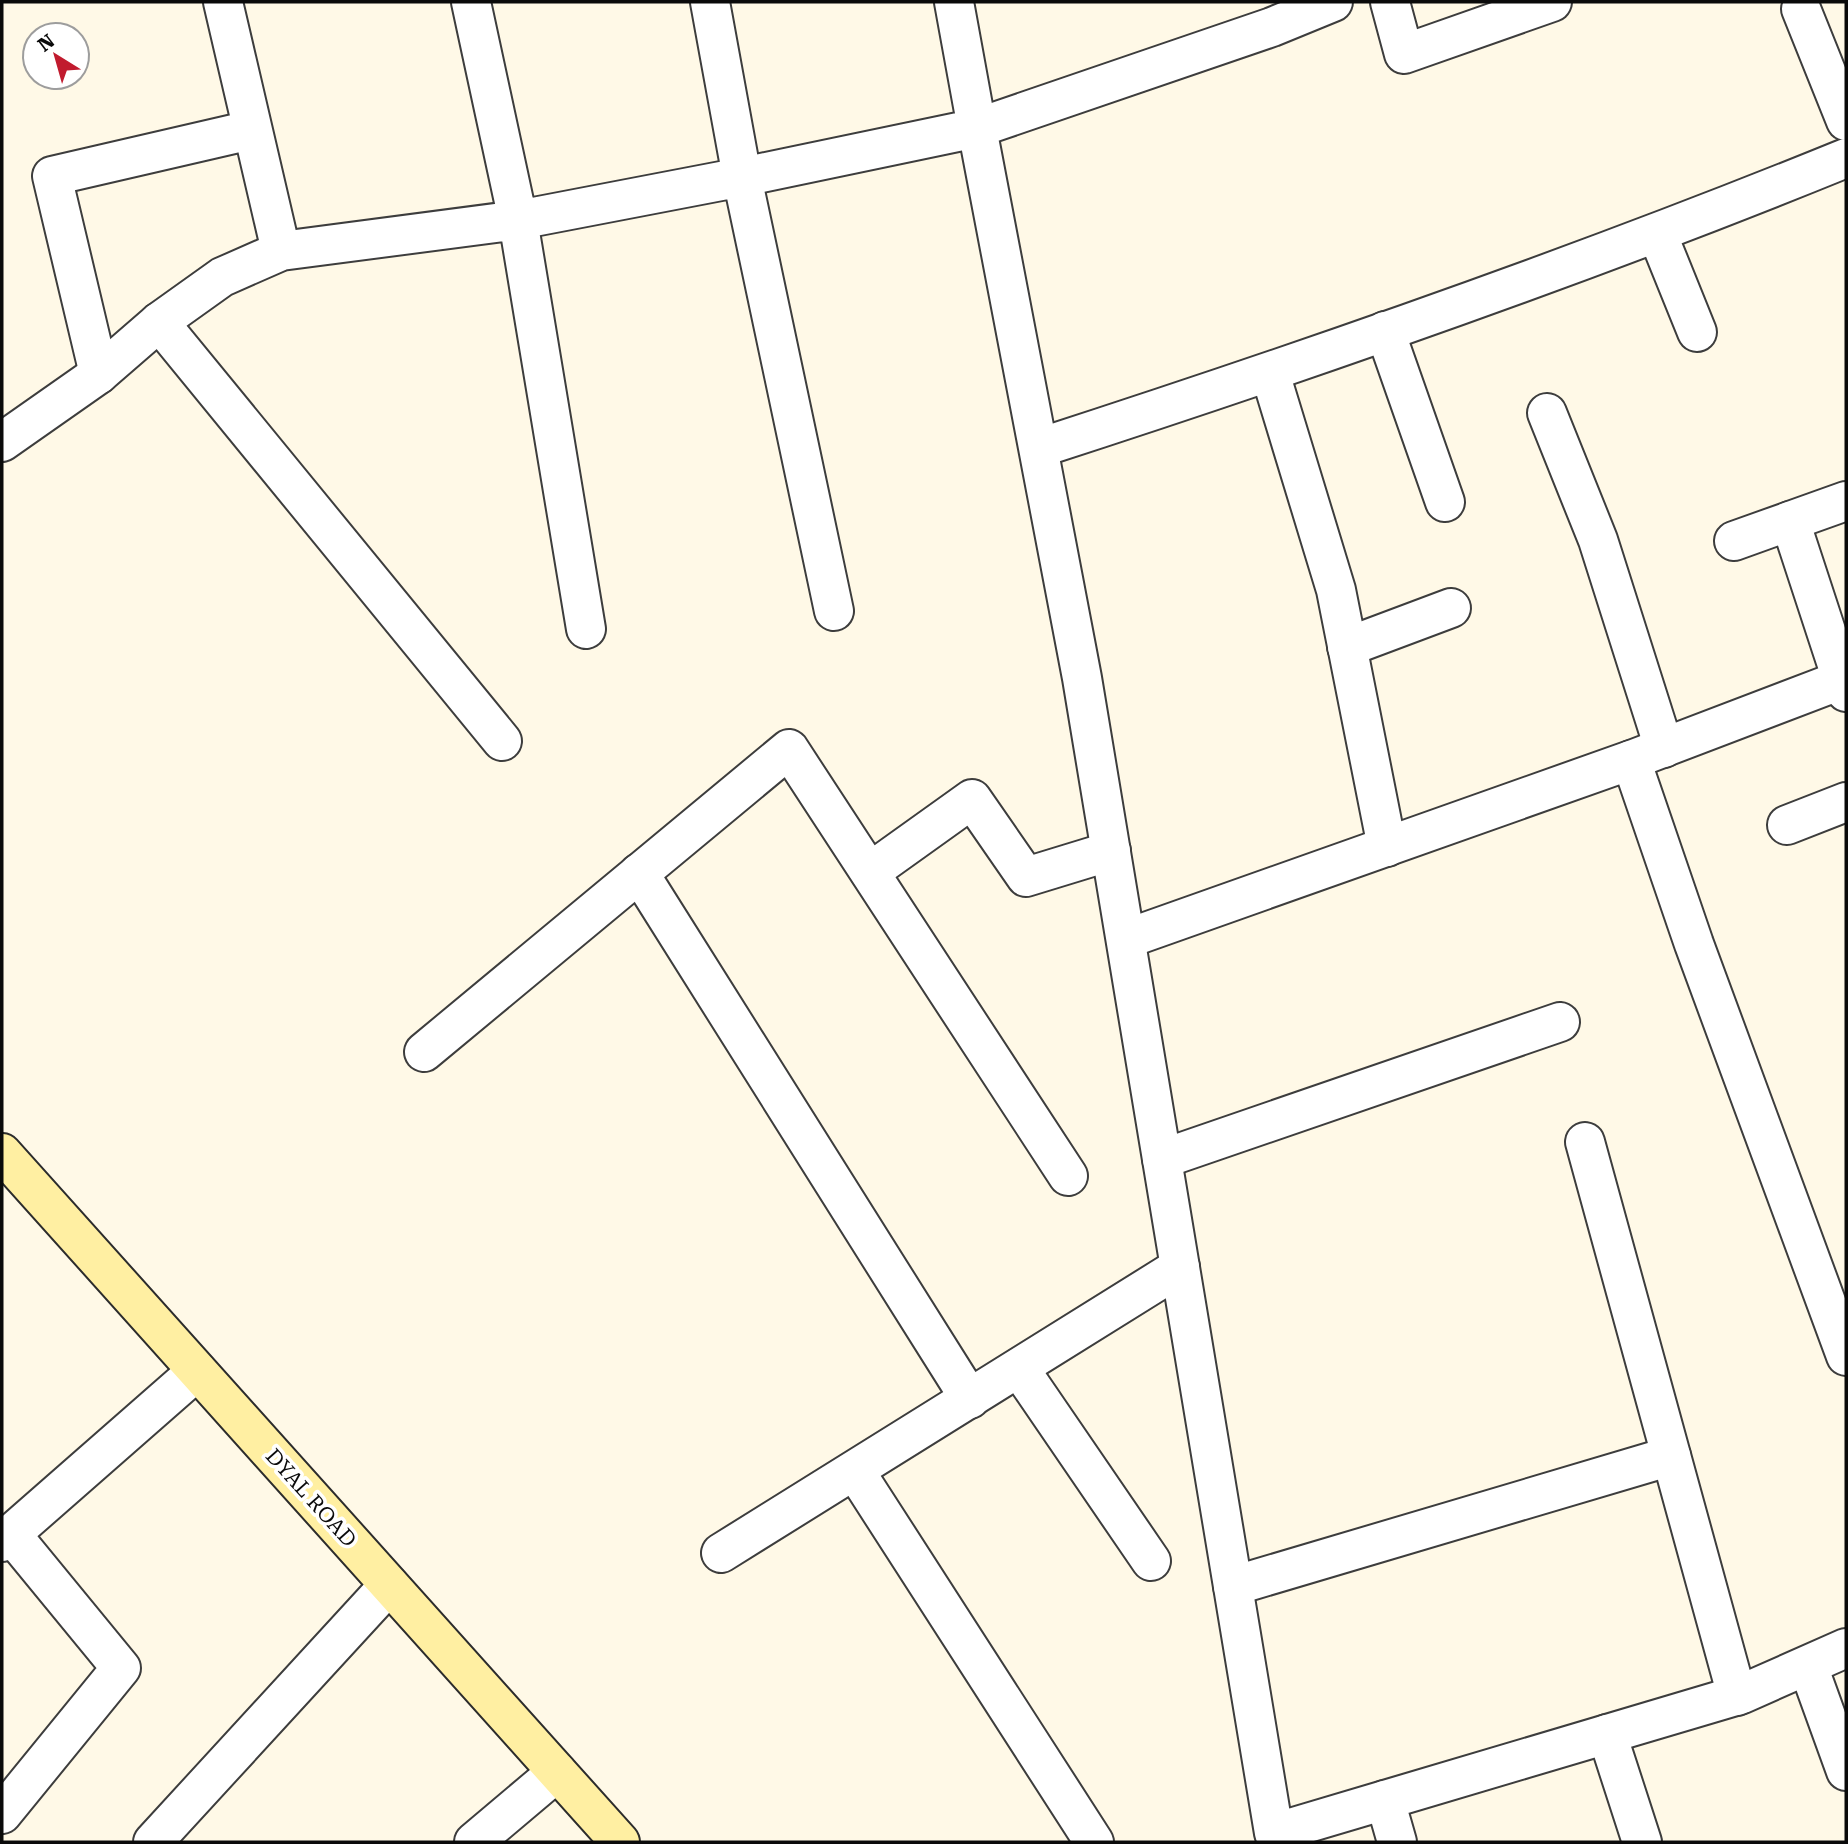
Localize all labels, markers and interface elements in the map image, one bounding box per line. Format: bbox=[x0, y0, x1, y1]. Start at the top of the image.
north arrow bbox=[21, 21, 91, 91]
text: N bbox=[33, 29, 59, 56]
street label: DYAL ROAD bbox=[261, 1444, 361, 1552]

